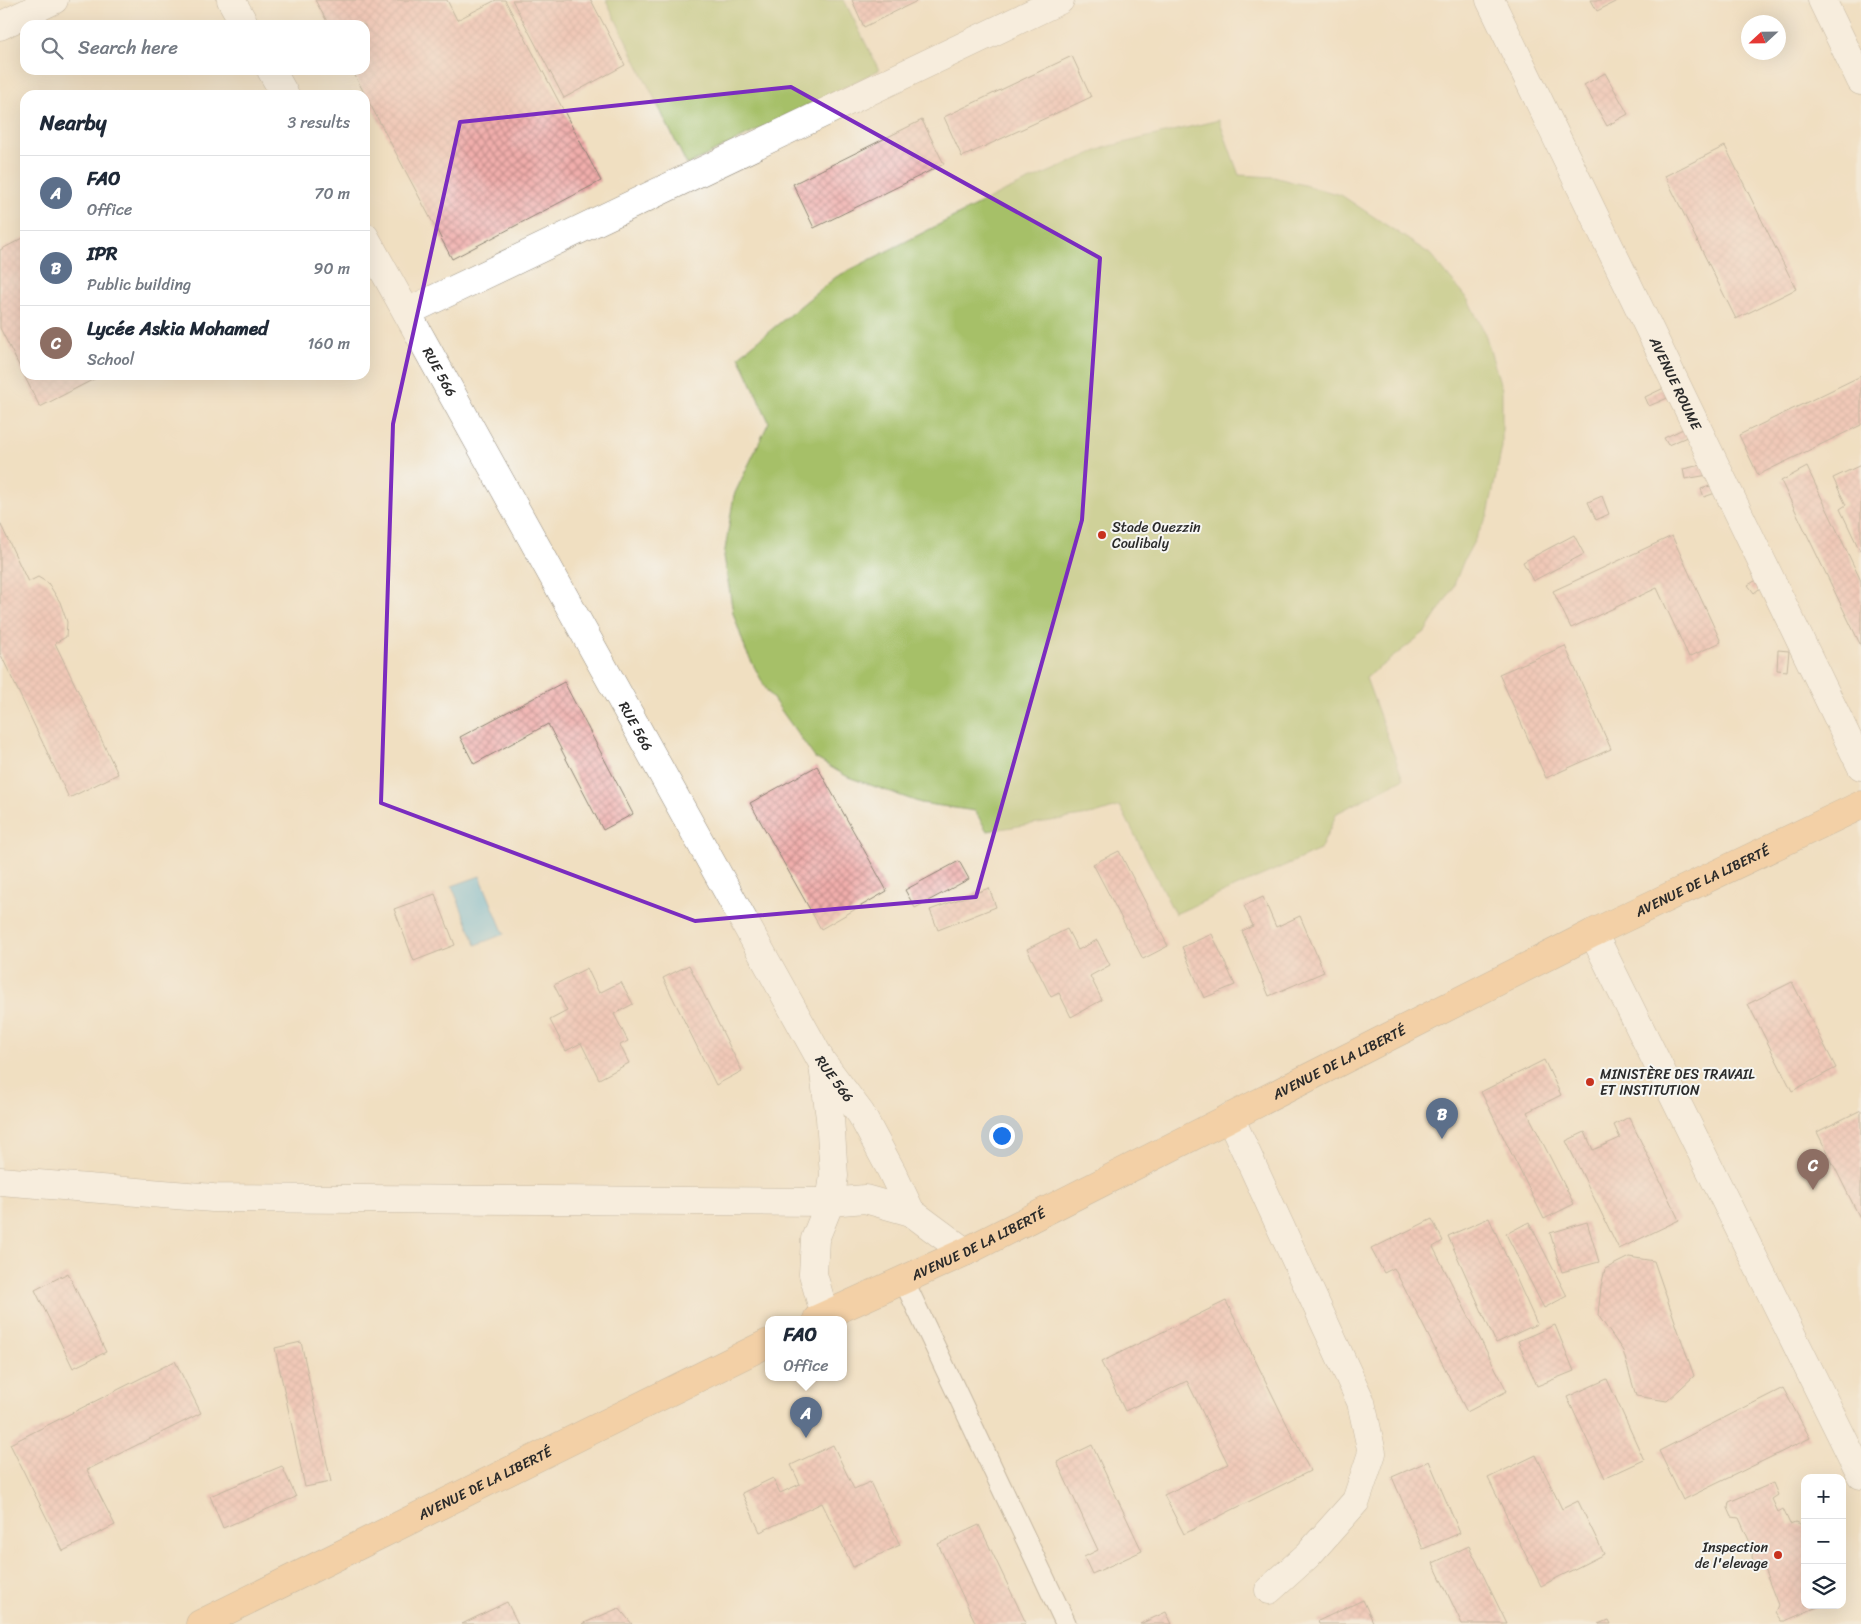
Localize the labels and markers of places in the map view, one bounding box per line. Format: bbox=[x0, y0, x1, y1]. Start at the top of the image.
place label: Stade Ouezzin Coulibaly bbox=[1112, 515, 1201, 556]
marker: Stade Ouezzin Coulibaly bbox=[1096, 529, 1108, 541]
place label: MINISTÈRE DES TRAVAIL ET INSTITUTION bbox=[1600, 1062, 1755, 1103]
marker: MINISTÈRE DES TRAVAIL ET INSTITUTION bbox=[1584, 1076, 1596, 1088]
pin: B bbox=[1426, 1098, 1458, 1139]
pin: C bbox=[1797, 1149, 1829, 1190]
pin: A bbox=[790, 1397, 822, 1438]
place label: Inspection de l'elevage bbox=[1695, 1535, 1768, 1576]
marker: Inspection de l'elevage bbox=[1772, 1549, 1784, 1561]

